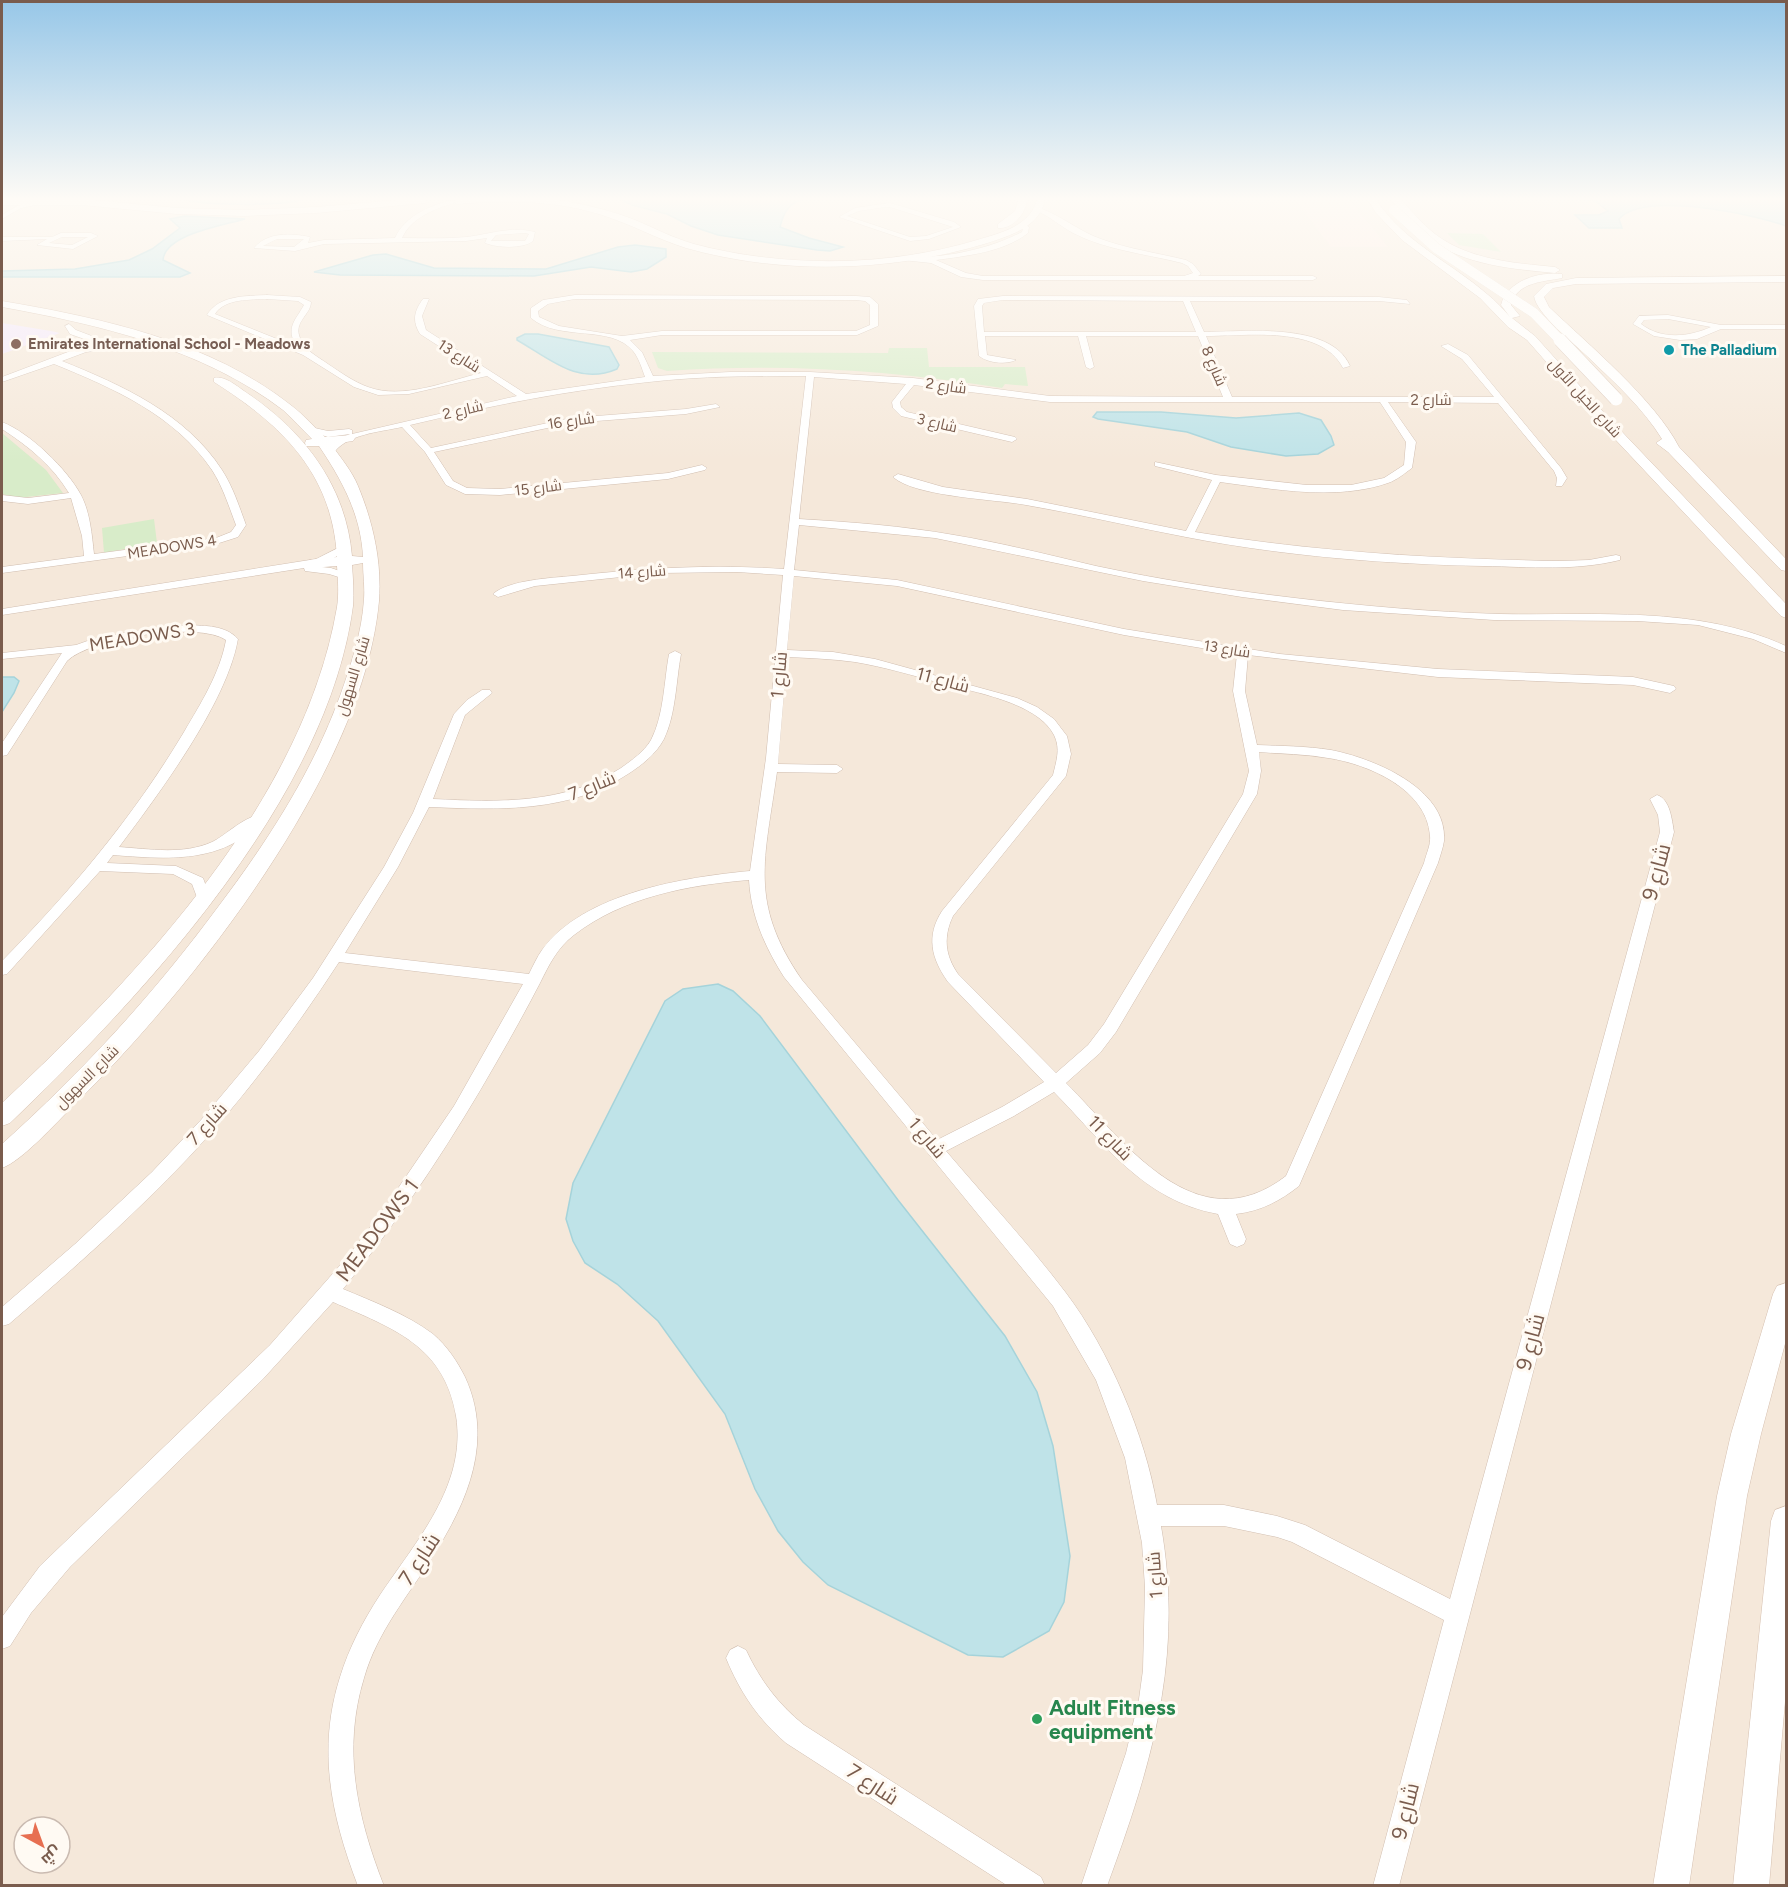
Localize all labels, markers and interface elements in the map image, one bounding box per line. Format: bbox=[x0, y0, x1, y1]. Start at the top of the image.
place label: Emirates International School - Meadows bbox=[28, 335, 310, 353]
street label: شارع 13 bbox=[433, 336, 484, 378]
marker: Emirates International School - Meadows bbox=[9, 337, 23, 351]
place label: The Palladium bbox=[1681, 341, 1777, 359]
street label: شارع 8 bbox=[1196, 343, 1230, 390]
marker: The Palladium bbox=[1662, 343, 1676, 357]
street label: شارع الخيل الأول bbox=[1543, 355, 1625, 443]
street label: شارع 2 bbox=[924, 374, 968, 400]
street label: شارع 2 bbox=[1410, 391, 1452, 411]
street label: شارع 2 bbox=[441, 397, 486, 425]
street label: شارع 16 bbox=[546, 409, 596, 435]
street label: شارع 3 bbox=[915, 410, 959, 438]
street label: شارع 15 bbox=[513, 476, 563, 502]
street label: MEADOWS 4 bbox=[126, 531, 218, 563]
street label: شارع 14 bbox=[617, 561, 667, 585]
street label: MEADOWS 3 bbox=[88, 618, 196, 656]
street label: شارع السهول bbox=[332, 634, 376, 719]
street label: شارع 13 bbox=[1202, 636, 1252, 664]
street label: شارع 1 bbox=[766, 651, 793, 699]
street label: شارع 11 bbox=[914, 662, 972, 699]
street label: شارع 7 bbox=[565, 767, 619, 806]
street label: شارع 9 bbox=[1636, 841, 1677, 904]
street label: شارع السهول bbox=[52, 1042, 124, 1114]
street label: شارع 7 bbox=[182, 1098, 232, 1150]
street label: شارع 11 bbox=[1083, 1111, 1137, 1166]
street label: شارع 1 bbox=[903, 1113, 950, 1164]
street label: MEADOWS 1 bbox=[330, 1174, 424, 1286]
street label: شارع 9 bbox=[1510, 1311, 1551, 1374]
street label: شارع 7 bbox=[393, 1528, 447, 1591]
street label: شارع 1 bbox=[1142, 1551, 1169, 1599]
place label: Adult Fitness equipment bbox=[1049, 1695, 1176, 1744]
marker: Adult Fitness equipment bbox=[1030, 1712, 1044, 1726]
street label: شارع 7 bbox=[841, 1758, 904, 1812]
street label: شارع 9 bbox=[1386, 1780, 1426, 1843]
north arrow bbox=[12, 1815, 72, 1875]
text: ش bbox=[38, 1842, 65, 1870]

